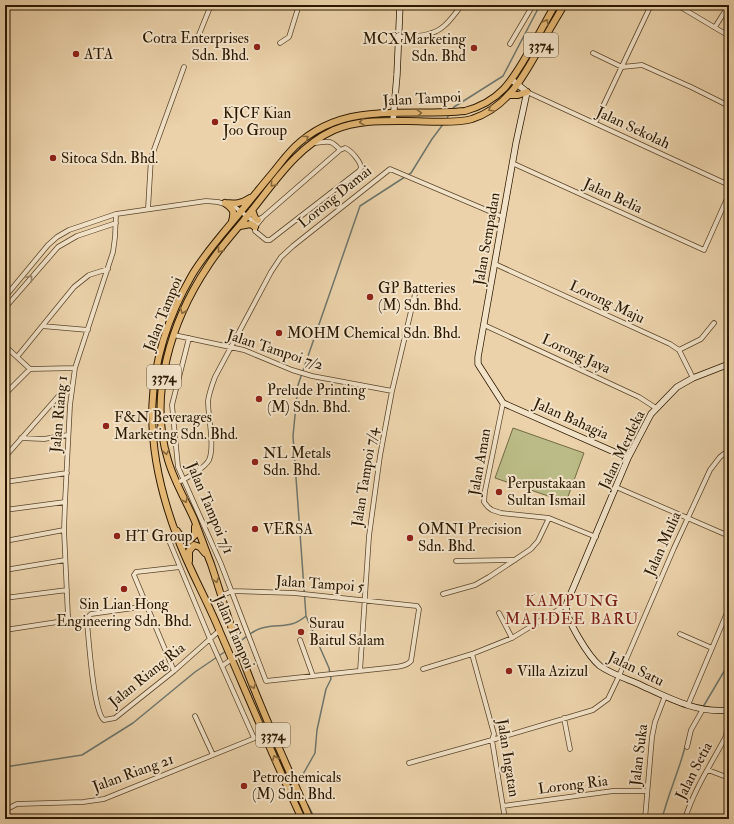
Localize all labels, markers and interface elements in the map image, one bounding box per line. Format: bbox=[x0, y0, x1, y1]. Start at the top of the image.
one-way arrow bbox=[541, 19, 548, 26]
place label: Cotra Enterprises Sdn. Bhd. bbox=[142, 29, 249, 65]
place label: MCX Marketing Sdn. Bhd bbox=[363, 30, 467, 66]
road number: 3374 bbox=[524, 33, 558, 57]
marker: Cotra Enterprises Sdn. Bhd. bbox=[252, 42, 262, 52]
marker: MCX Marketing Sdn. Bhd bbox=[469, 43, 479, 53]
place label: ATA bbox=[83, 45, 114, 64]
marker: ATA bbox=[71, 49, 81, 59]
street label: Jalan Tampoi bbox=[381, 87, 462, 112]
street label: Jalan Sekolah bbox=[592, 102, 673, 154]
place label: KJCF Kian Joo Group bbox=[222, 104, 291, 141]
one-way arrow bbox=[488, 105, 495, 112]
one-way arrow bbox=[416, 109, 422, 117]
marker: KJCF Kian Joo Group bbox=[210, 117, 220, 127]
one-way arrow bbox=[359, 117, 365, 126]
one-way arrow bbox=[302, 135, 309, 143]
place label: Sitoca Sdn. Bhd. bbox=[61, 149, 158, 168]
marker: Sitoca Sdn. Bhd. bbox=[48, 153, 58, 163]
street label: Lorong Damai bbox=[294, 161, 376, 233]
street label: Jalan Belia bbox=[579, 174, 646, 219]
one-way arrow bbox=[271, 179, 278, 186]
street label: Jalan Sempadan bbox=[469, 191, 506, 288]
one-way arrow bbox=[217, 246, 224, 253]
street label: Jalan Tampoi bbox=[139, 274, 187, 355]
one-way arrow bbox=[26, 275, 33, 283]
street label: Lorong Maju bbox=[566, 276, 648, 328]
place label: GP Batteries (M) Sdn. Bhd. bbox=[378, 279, 461, 315]
marker: GP Batteries (M) Sdn. Bhd. bbox=[365, 292, 375, 302]
one-way arrow bbox=[180, 308, 188, 315]
place label: MOHM Chemical Sdn. Bhd. bbox=[287, 324, 461, 343]
street label: Jalan Tampoi 7/2 bbox=[223, 325, 326, 376]
marker: MOHM Chemical Sdn. Bhd. bbox=[274, 328, 284, 338]
street label: Lorong Jaya bbox=[538, 330, 614, 379]
road number: 3374 bbox=[147, 365, 181, 389]
street label: Jalan Riang 1 bbox=[46, 375, 73, 454]
place label: Prelude Printing (M) Sdn. Bhd. bbox=[267, 381, 366, 417]
marker: Prelude Printing (M) Sdn. Bhd. bbox=[254, 394, 264, 404]
street label: Jalan Bahagia bbox=[529, 394, 612, 445]
street label: Jalan Merdeka bbox=[594, 407, 651, 494]
place label: F&N Beverages Marketing Sdn. Bhd. bbox=[114, 408, 238, 444]
marker: F&N Beverages Marketing Sdn. Bhd. bbox=[101, 421, 111, 431]
street label: Jalan Tampoi 7/4 bbox=[348, 425, 383, 529]
street label: Jalan Aman bbox=[465, 427, 496, 498]
place label: NL Metals Sdn. Bhd. bbox=[263, 444, 331, 480]
one-way arrow bbox=[161, 449, 169, 455]
marker: NL Metals Sdn. Bhd. bbox=[250, 457, 260, 467]
street label: Jalan Tampoi 7/1 bbox=[181, 458, 238, 557]
place label: Perpustakaan Sultan Ismail bbox=[507, 474, 586, 510]
marker: Perpustakaan Sultan Ismail bbox=[494, 487, 504, 497]
one-way arrow bbox=[180, 496, 187, 504]
street label: Jalan Mulia bbox=[640, 508, 687, 581]
place label: VERSA bbox=[263, 520, 313, 539]
place label: OMNI Precision Sdn. Bhd. bbox=[418, 520, 522, 556]
marker: VERSA bbox=[250, 524, 260, 534]
place label: HT Group bbox=[125, 527, 193, 547]
marker: HT Group bbox=[112, 531, 122, 541]
marker: OMNI Precision Sdn. Bhd. bbox=[405, 533, 415, 543]
street label: Jalan Tampoi 5 bbox=[274, 571, 365, 598]
one-way arrow bbox=[211, 577, 220, 584]
marker: Sin Lian Hong Engineering Sdn. Bhd. bbox=[119, 584, 129, 594]
street label: Jalan Tampoi bbox=[208, 591, 259, 672]
district label: KAMPUNG MAJIDEE BARU bbox=[505, 591, 639, 630]
place label: Sin Lian Hong Engineering Sdn. Bhd. bbox=[56, 595, 192, 631]
place label: Surau Baitul Salam bbox=[309, 614, 385, 650]
marker: Surau Baitul Salam bbox=[296, 627, 306, 637]
street label: Jalan Riang Ria bbox=[104, 638, 190, 713]
street label: Jalan Satu bbox=[604, 647, 667, 692]
place label: Villa Azizul bbox=[517, 662, 588, 681]
marker: Villa Azizul bbox=[504, 666, 514, 676]
one-way arrow bbox=[248, 682, 256, 689]
street label: Jalan Ingatan bbox=[491, 717, 524, 799]
street label: Jalan Suka bbox=[626, 722, 653, 788]
road number: 3374 bbox=[256, 723, 290, 747]
street label: Jalan Setia bbox=[671, 738, 718, 804]
street label: Jalan Riang 21 bbox=[89, 750, 177, 798]
one-way arrow bbox=[272, 754, 280, 762]
place label: Petrochemicals (M) Sdn. Bhd. bbox=[252, 768, 341, 804]
street label: Lorong Ria bbox=[537, 771, 610, 799]
marker: Petrochemicals (M) Sdn. Bhd. bbox=[239, 781, 249, 791]

